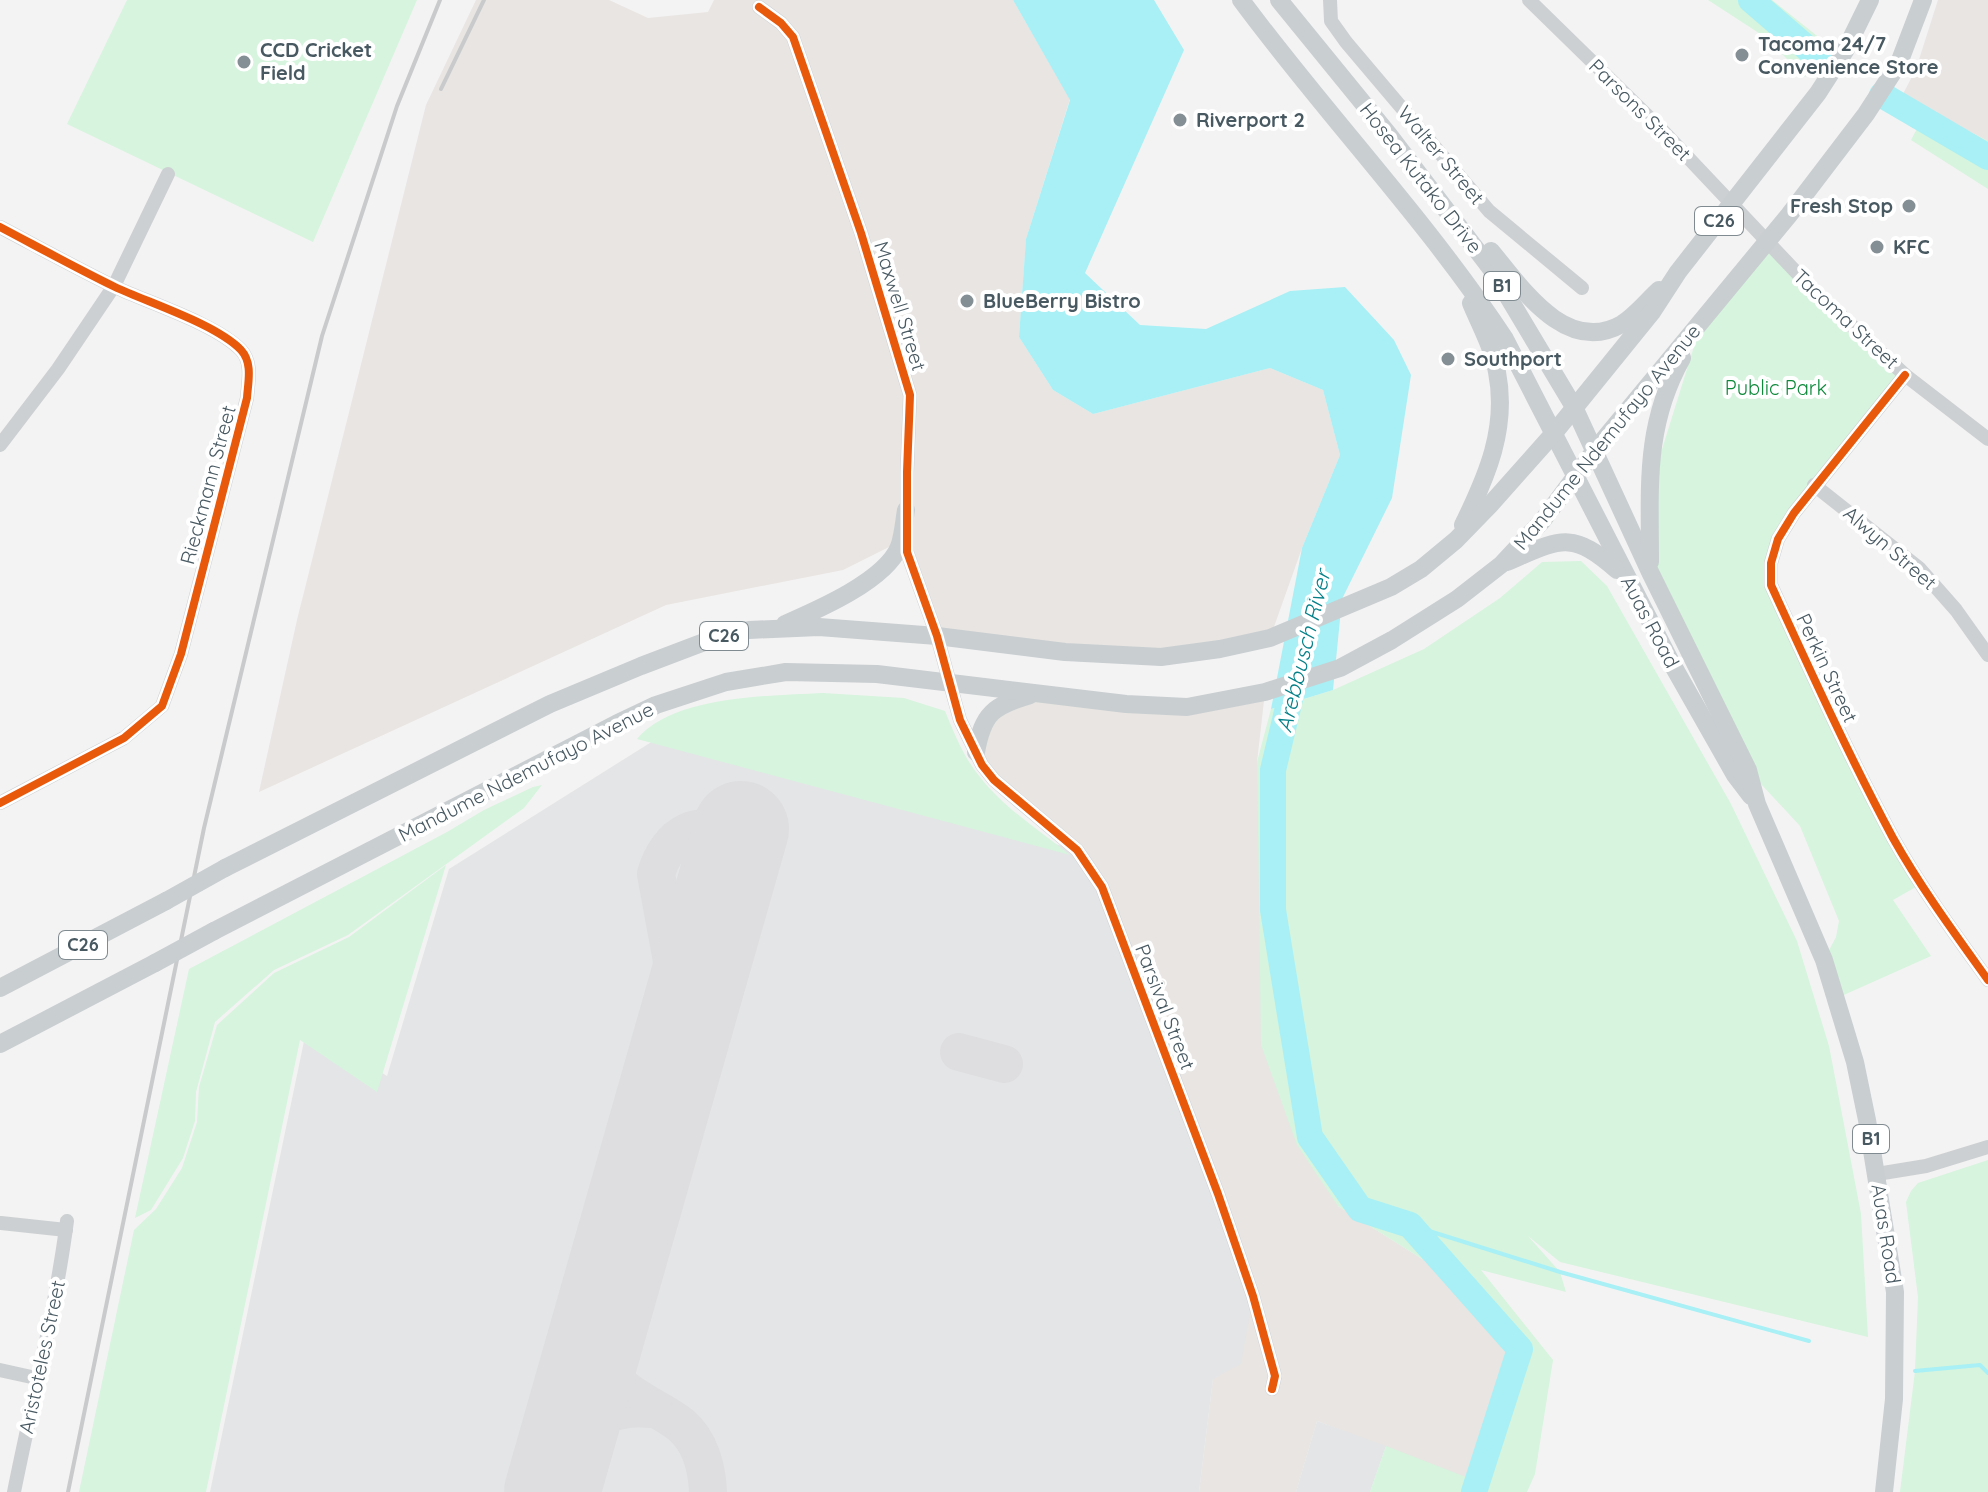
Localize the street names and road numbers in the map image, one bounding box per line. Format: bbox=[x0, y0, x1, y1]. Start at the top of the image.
street label: Parsons Street bbox=[1584, 53, 1697, 166]
street label: Hosea Kutako Drive bbox=[1355, 97, 1488, 258]
street label: Walter Street bbox=[1393, 100, 1490, 209]
road number: C26 bbox=[1695, 207, 1743, 235]
street label: Maxwell Street bbox=[869, 238, 932, 374]
street label: Tacoma Street bbox=[1788, 263, 1904, 374]
road number: B1 bbox=[1484, 272, 1520, 300]
street label: Mandume Ndemufayo Avenue bbox=[1508, 319, 1705, 555]
street label: Rieckmann Street bbox=[174, 402, 241, 567]
street label: Alwyn Street bbox=[1839, 500, 1942, 595]
street label: Auas Road bbox=[1616, 571, 1685, 672]
street label: Perkin Street bbox=[1791, 609, 1864, 726]
road number: C26 bbox=[700, 622, 748, 650]
street label: Mandume Ndemufayo Avenue bbox=[394, 696, 658, 847]
road number: C26 bbox=[59, 931, 107, 959]
street label: Parsival Street bbox=[1130, 940, 1201, 1073]
road number: B1 bbox=[1853, 1125, 1889, 1153]
street label: Auas Road bbox=[1866, 1182, 1907, 1286]
street label: Aristoteles Street bbox=[13, 1278, 70, 1436]

